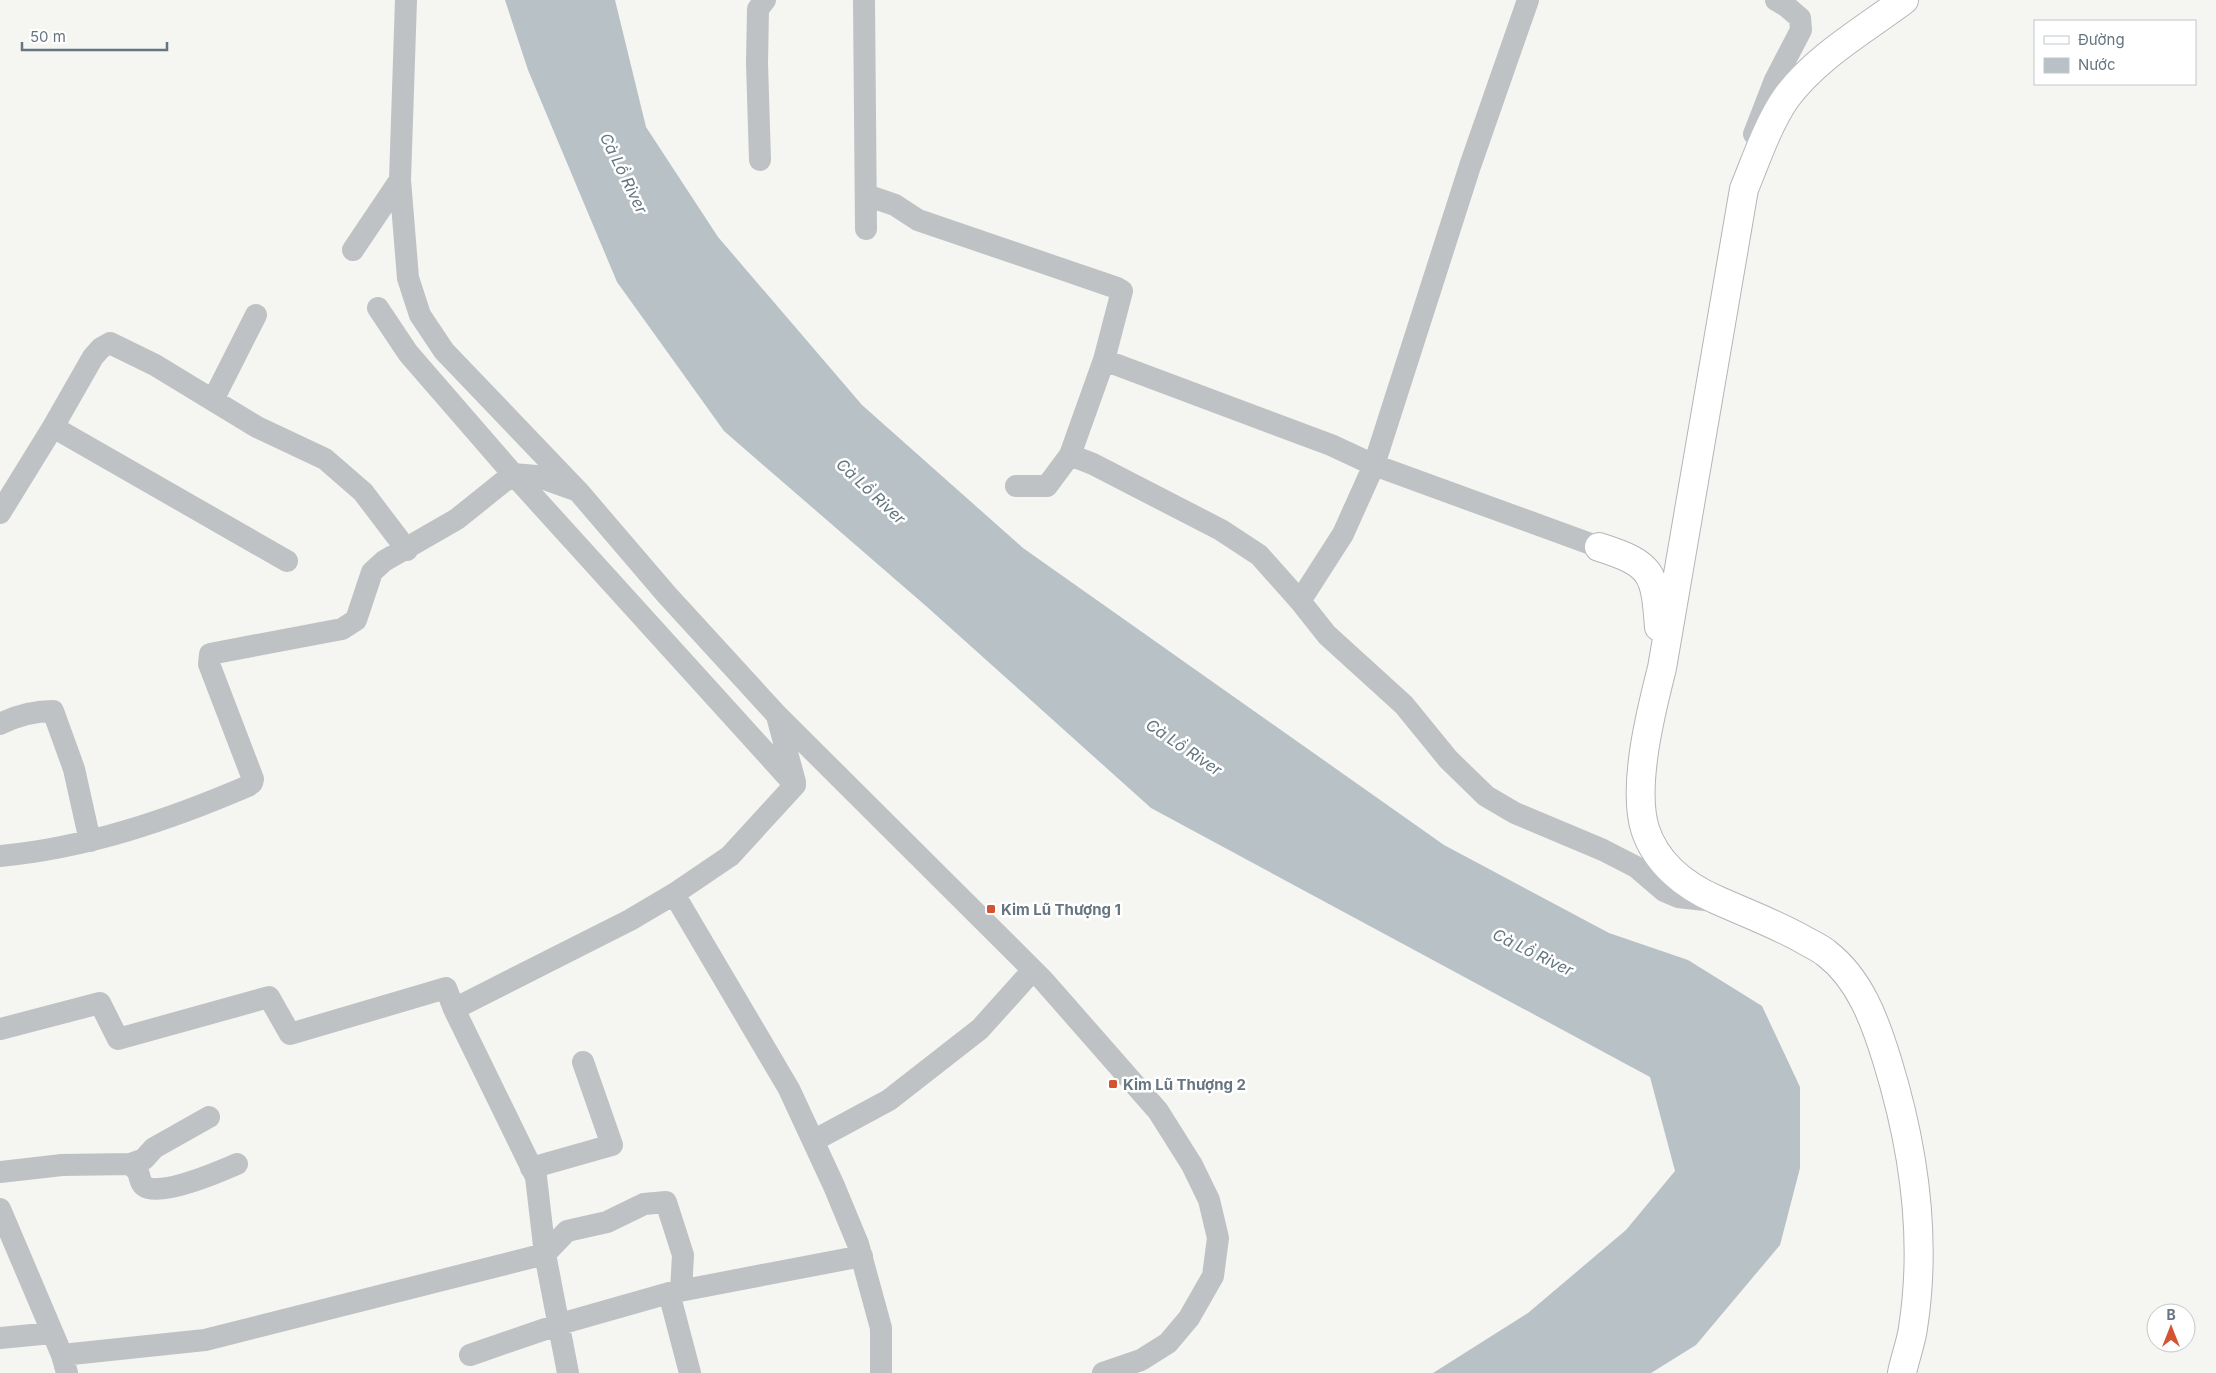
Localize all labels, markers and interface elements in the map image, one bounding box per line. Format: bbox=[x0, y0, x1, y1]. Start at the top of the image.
scale bar bbox=[22, 20, 168, 52]
legend bbox=[2034, 20, 2196, 85]
text: 50 m bbox=[30, 27, 66, 46]
text: Đường bbox=[2078, 30, 2125, 49]
text: Nước bbox=[2078, 55, 2116, 74]
water label: Cà Lồ River bbox=[596, 129, 653, 217]
water label: Cà Lồ River bbox=[832, 454, 910, 529]
water label: Cà Lồ River bbox=[1142, 714, 1227, 780]
place label: Kim Lũ Thượng 1 bbox=[1001, 900, 1121, 919]
marker: Kim Lũ Thượng 1 bbox=[985, 903, 997, 915]
water label: Cà Lồ River bbox=[1489, 924, 1577, 981]
place label: Kim Lũ Thượng 2 bbox=[1123, 1075, 1246, 1094]
marker: Kim Lũ Thượng 2 bbox=[1107, 1078, 1119, 1090]
north arrow bbox=[2146, 1303, 2196, 1353]
text: B bbox=[2166, 1306, 2176, 1323]

